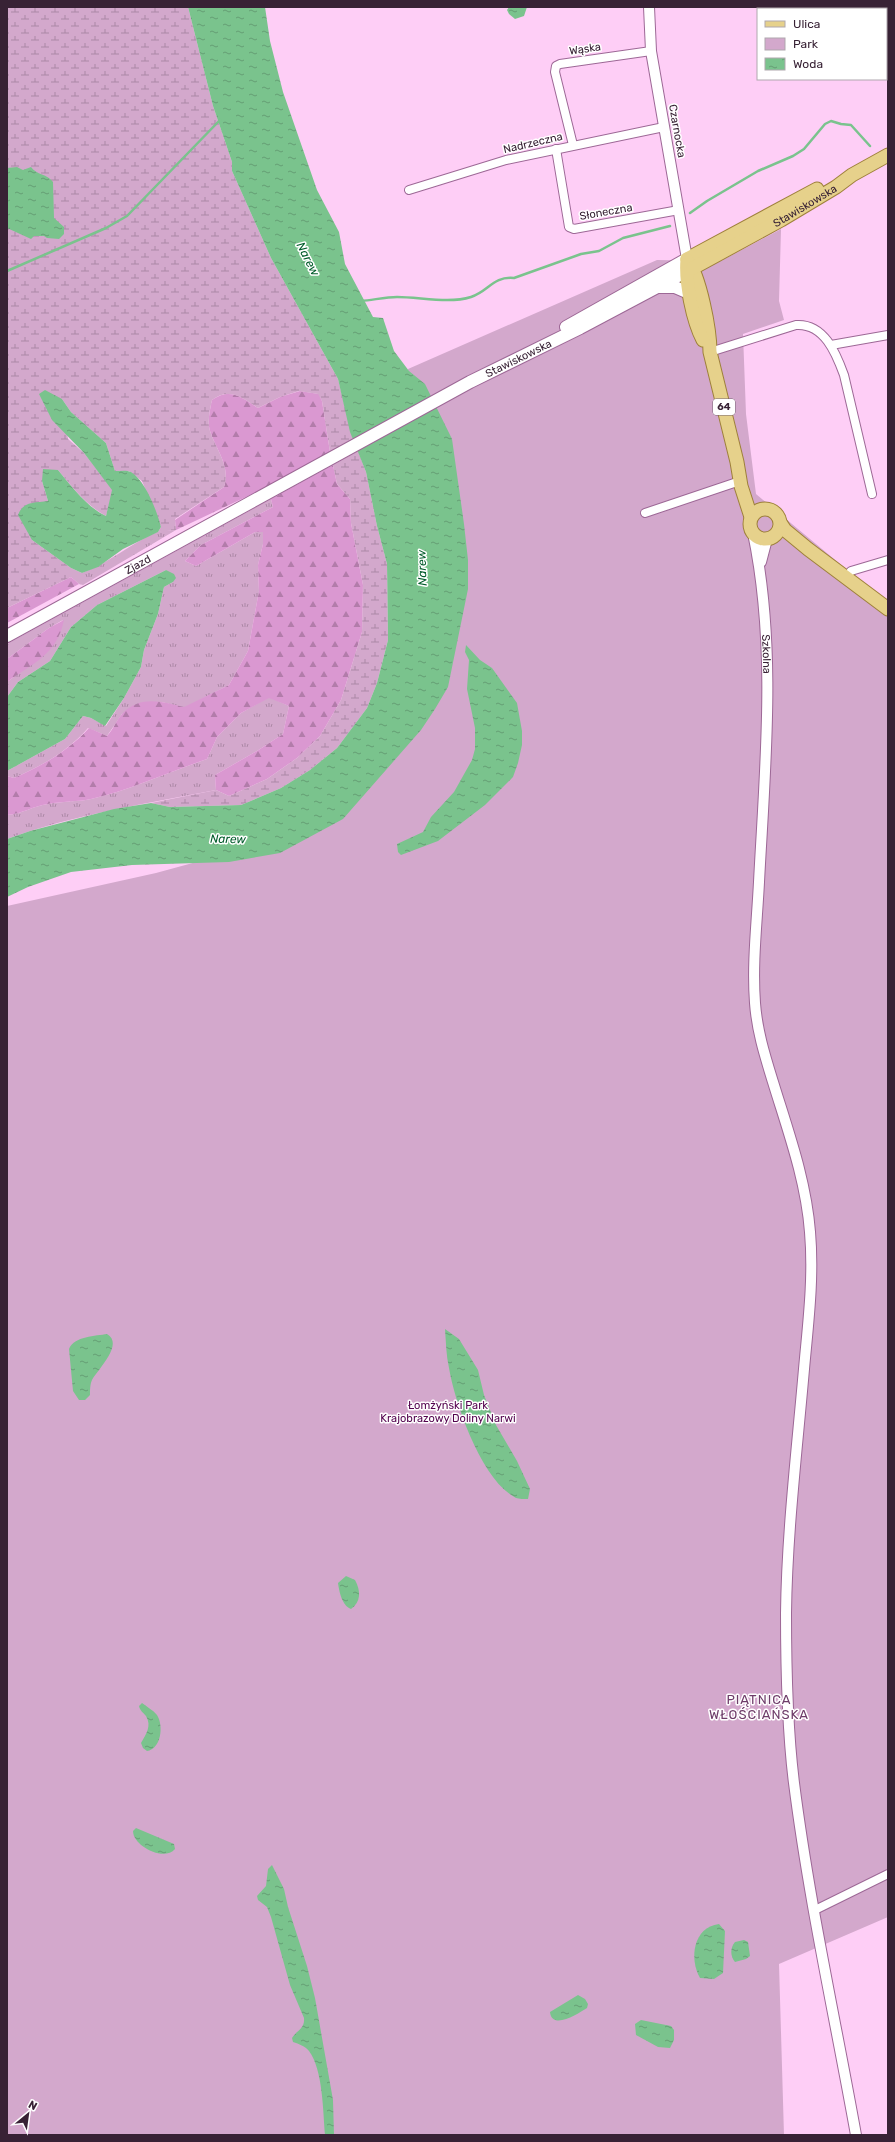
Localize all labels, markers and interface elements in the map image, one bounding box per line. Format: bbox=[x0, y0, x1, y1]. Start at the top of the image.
legend bbox=[757, 8, 887, 80]
text: Ulica bbox=[793, 17, 820, 31]
text: Park bbox=[793, 37, 819, 51]
street label: Wąska bbox=[568, 40, 602, 58]
text: Woda bbox=[793, 57, 823, 71]
street label: Czarnocka bbox=[666, 103, 688, 159]
street label: Nadrzeczna bbox=[502, 130, 564, 156]
street label: Stawiskowska bbox=[771, 182, 839, 230]
street label: Słoneczna bbox=[579, 201, 633, 223]
water label: Narew bbox=[294, 240, 323, 279]
street label: Stawiskowska bbox=[483, 337, 554, 380]
road number: 64 bbox=[713, 399, 735, 415]
water label: Narew bbox=[414, 549, 430, 586]
street label: Zjazd bbox=[122, 552, 153, 577]
street label: Szkolna bbox=[759, 634, 774, 674]
water label: Narew bbox=[210, 832, 247, 846]
park label: Łomżyński Park Krajobrazowy Doliny Narwi bbox=[380, 1399, 516, 1425]
district label: PIĄTNICA WŁOŚCIAŃSKA bbox=[709, 1692, 809, 1722]
north arrow bbox=[8, 2094, 48, 2134]
text: N bbox=[26, 2098, 39, 2113]

